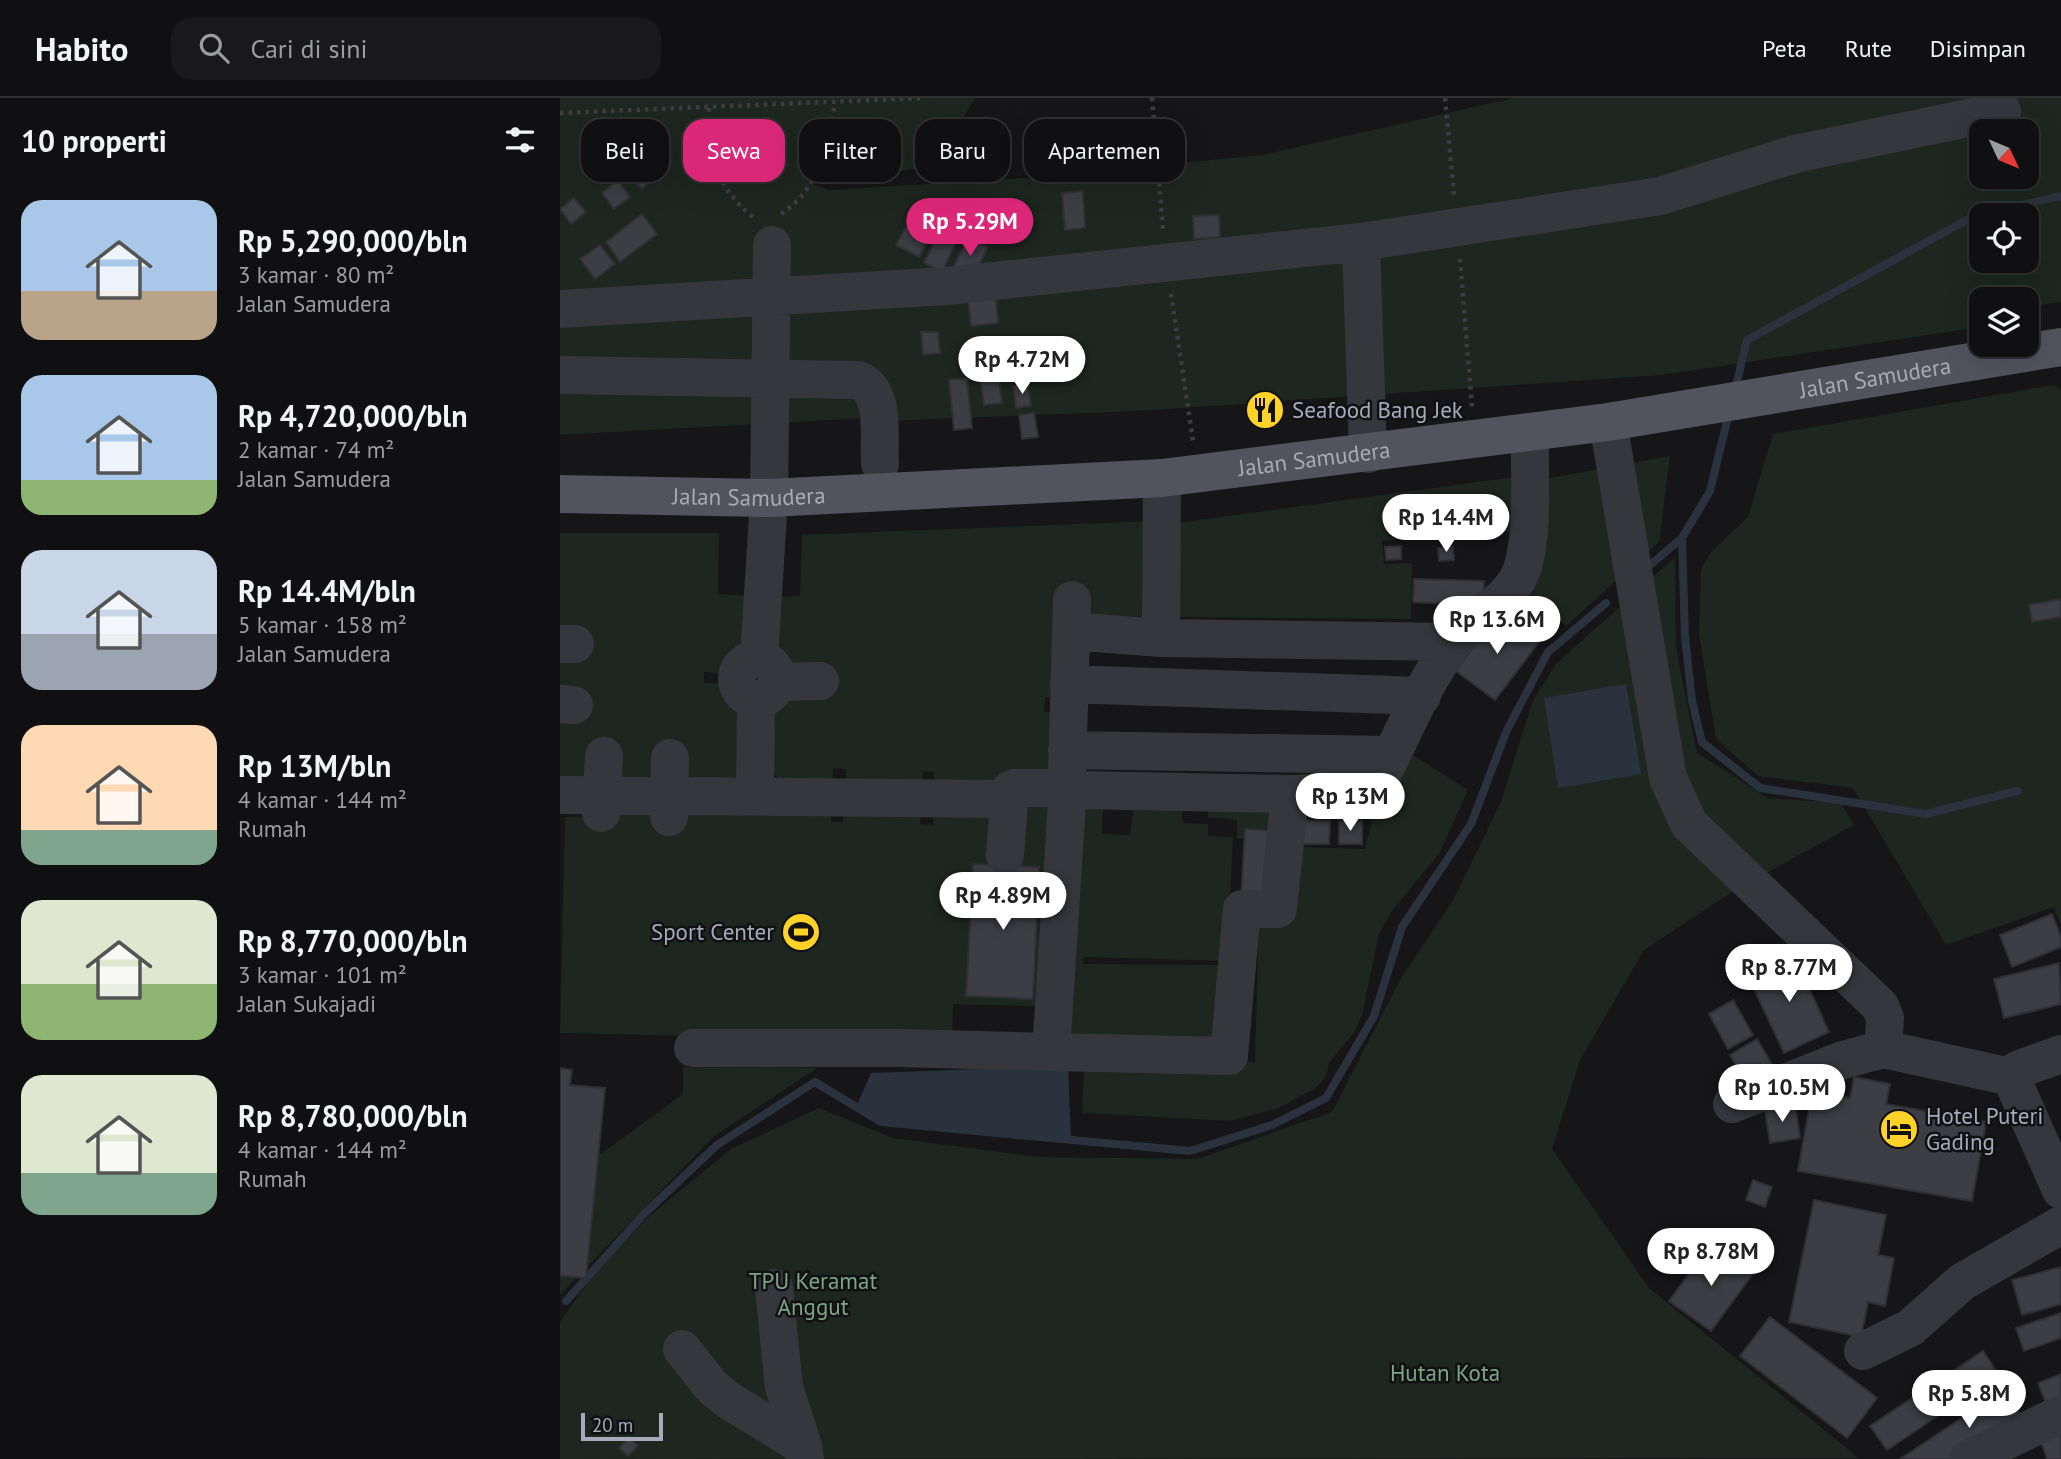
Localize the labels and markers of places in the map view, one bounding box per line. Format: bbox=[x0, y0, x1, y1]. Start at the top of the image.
pin: Rp 5.29M bbox=[898, 198, 1042, 258]
pin: Rp 4.72M bbox=[950, 336, 1094, 396]
restaurant icon: Seafood Bang Jek bbox=[1244, 389, 1286, 431]
place label: Seafood Bang Jek bbox=[1292, 395, 1463, 424]
pin: Rp 14.4M bbox=[1374, 494, 1518, 554]
pin: Rp 13.6M bbox=[1425, 596, 1569, 656]
pin: Rp 13M bbox=[1293, 774, 1407, 833]
pin: Rp 4.89M bbox=[931, 872, 1075, 932]
sports icon: Sport Center bbox=[780, 911, 822, 953]
place label: Sport Center bbox=[651, 917, 774, 946]
pin: Rp 8.77M bbox=[1717, 944, 1861, 1004]
pin: Rp 10.5M bbox=[1710, 1065, 1854, 1124]
place label: Hotel Puteri Gading bbox=[1926, 1101, 2044, 1156]
hotel icon: Hotel Puteri Gading bbox=[1878, 1108, 1920, 1150]
pin: Rp 8.78M bbox=[1639, 1228, 1783, 1288]
pin: Rp 5.8M bbox=[1904, 1370, 2034, 1430]

